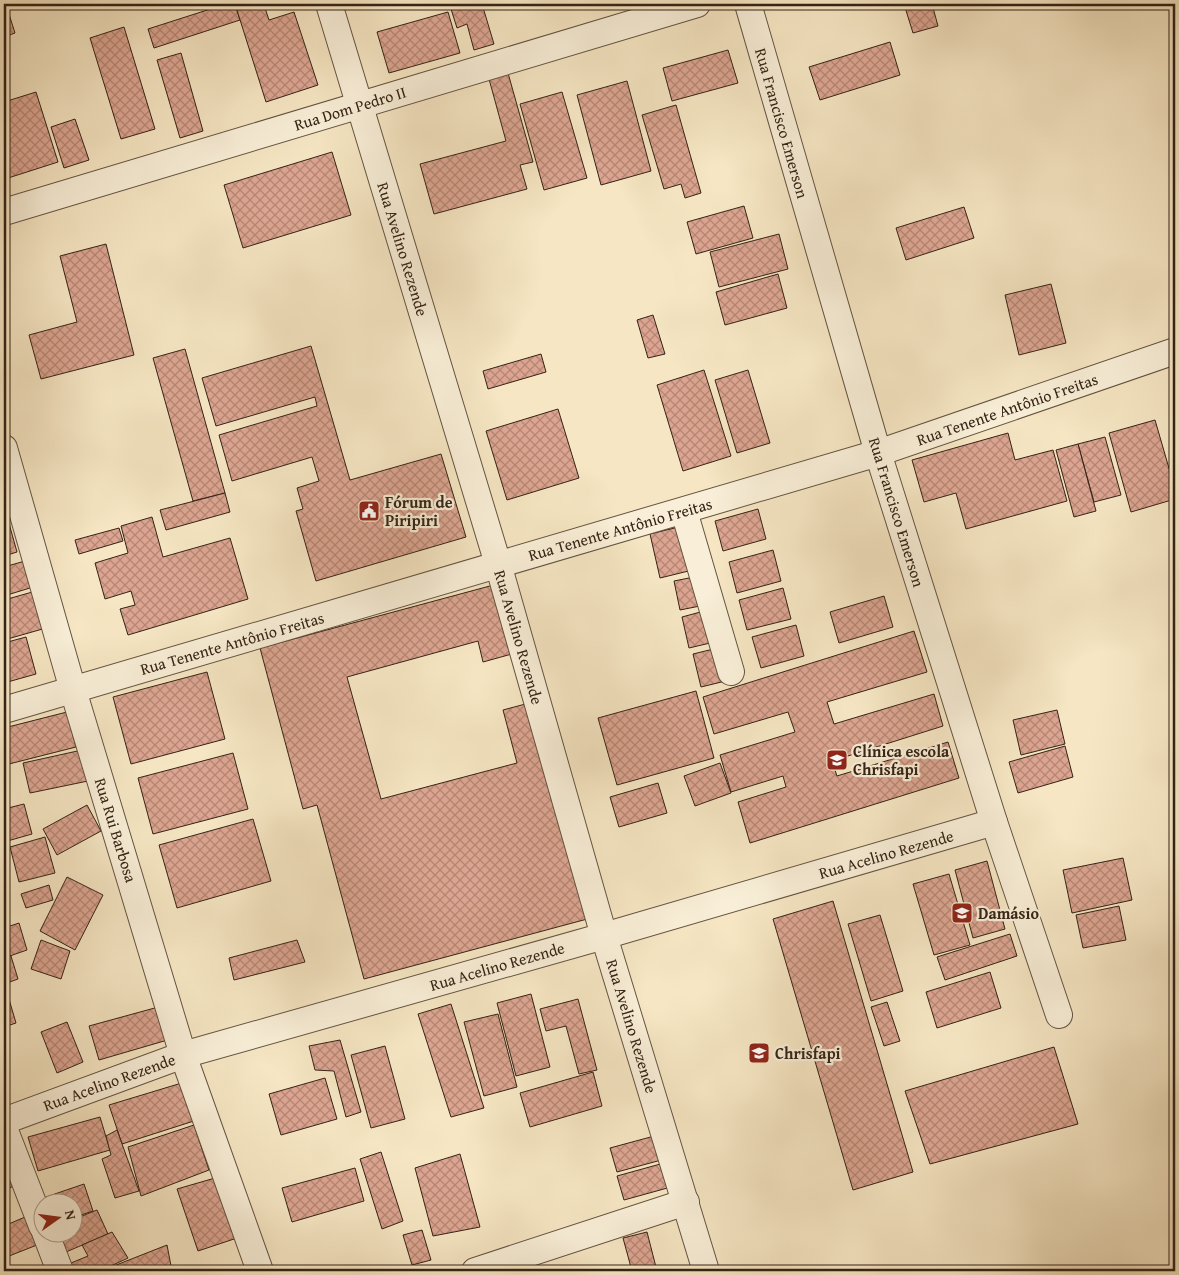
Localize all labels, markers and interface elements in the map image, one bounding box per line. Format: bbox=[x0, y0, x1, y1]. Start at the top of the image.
street label: Rua Francisco Emerson bbox=[749, 45, 815, 201]
street label: Rua Dom Pedro II bbox=[291, 80, 409, 136]
street label: Rua Avelino Rezende bbox=[371, 179, 435, 319]
street label: Rua Tenente Antônio Freitas bbox=[913, 367, 1101, 451]
street label: Rua Francisco Emerson bbox=[863, 434, 931, 590]
place label: Fórum de Piripiri bbox=[385, 490, 453, 532]
street label: Rua Tenente Antônio Freitas bbox=[525, 491, 715, 567]
public building icon: Fórum de Piripiri bbox=[357, 499, 381, 523]
street label: Rua Avelino Rezende bbox=[488, 567, 550, 707]
street label: Rua Tenente Antônio Freitas bbox=[137, 605, 327, 681]
place label: Clínica escola Chrisfapi bbox=[853, 739, 950, 781]
school or university icon: Clínica escola Chrisfapi bbox=[825, 748, 849, 772]
street label: Rua Rui Barbosa bbox=[89, 775, 143, 886]
street label: Rua Acelino Rezende bbox=[816, 823, 956, 885]
school or university icon: Damásio bbox=[950, 901, 974, 925]
place label: Damásio bbox=[978, 901, 1039, 925]
street label: Rua Acelino Rezende bbox=[427, 935, 567, 997]
street label: Rua Avelino Rezende bbox=[600, 956, 664, 1096]
school or university icon: Chrisfapi bbox=[747, 1041, 771, 1065]
place label: Chrisfapi bbox=[775, 1041, 841, 1065]
street label: Rua Acelino Rezende bbox=[40, 1047, 178, 1117]
north arrow bbox=[32, 1192, 82, 1242]
text: N bbox=[60, 1208, 82, 1222]

